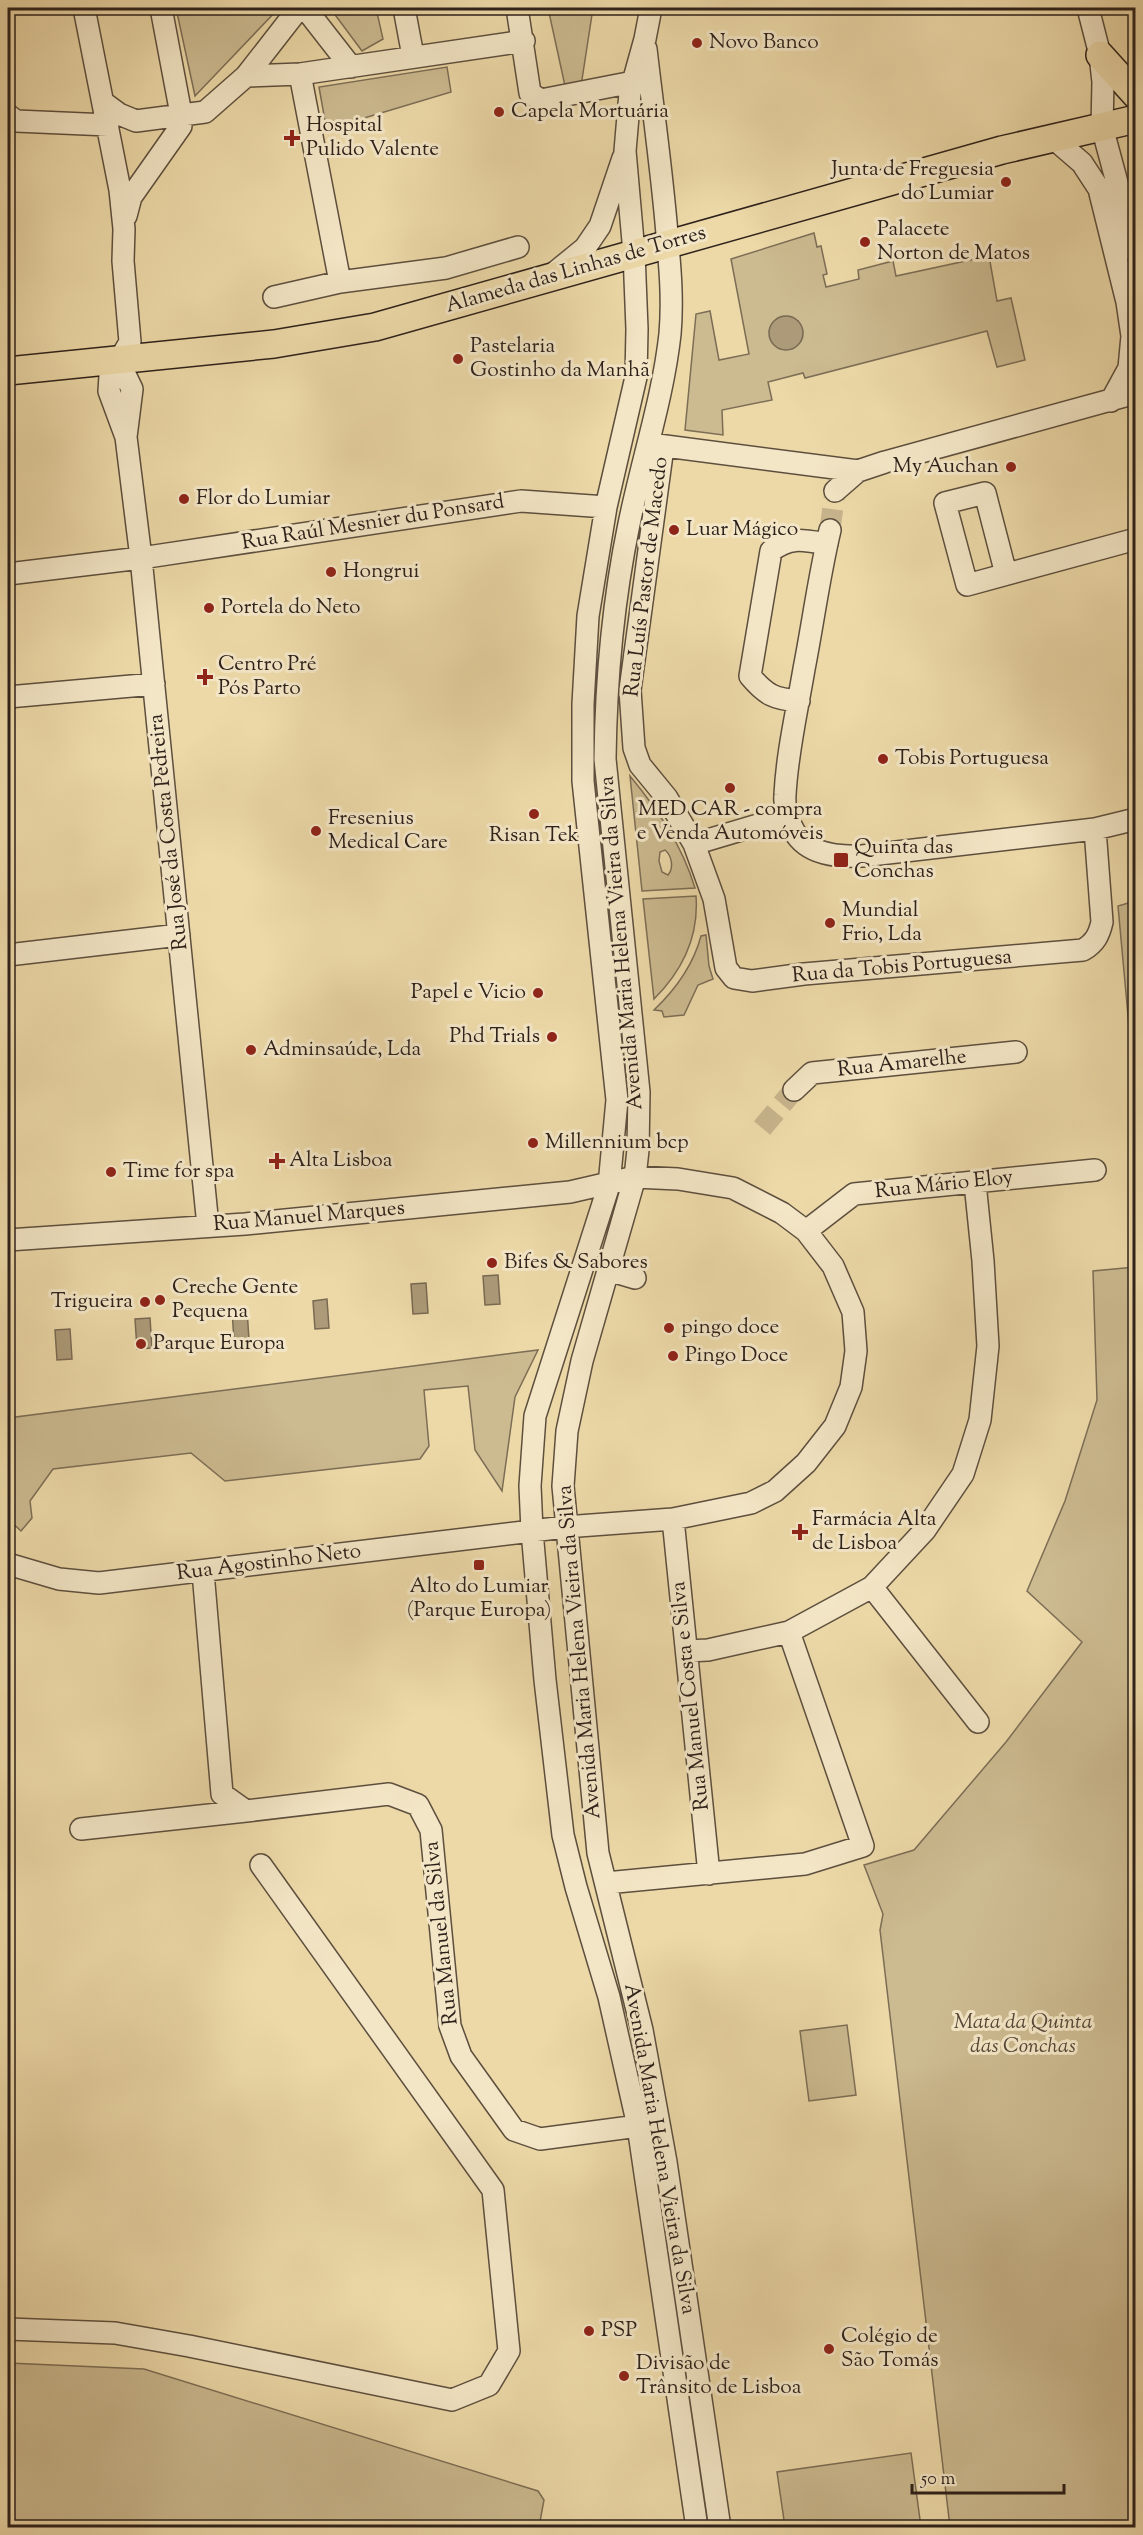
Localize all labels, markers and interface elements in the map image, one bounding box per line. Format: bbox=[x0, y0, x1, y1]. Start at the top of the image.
place label: Novo Banco bbox=[709, 28, 819, 58]
marker: Novo Banco bbox=[690, 36, 704, 50]
place label: Capela Mortuária bbox=[511, 97, 669, 127]
marker: Capela Mortuária bbox=[492, 105, 506, 119]
place label: Hospital Pulido Valente bbox=[306, 111, 439, 165]
marker: Hospital Pulido Valente bbox=[283, 129, 301, 147]
place label: Junta de Freguesia do Lumiar bbox=[830, 155, 994, 209]
marker: Junta de Freguesia do Lumiar bbox=[999, 175, 1013, 189]
place label: Palacete Norton de Matos bbox=[877, 215, 1030, 269]
street label: Alameda das Linhas de Torres bbox=[442, 218, 710, 322]
marker: Palacete Norton de Matos bbox=[858, 235, 872, 249]
place label: Pastelaria Gostinho da Manhã bbox=[470, 332, 650, 386]
marker: Pastelaria Gostinho da Manhã bbox=[451, 352, 465, 366]
place label: My Auchan bbox=[893, 452, 999, 482]
street label: Rua Luís Pastor de Macedo bbox=[617, 455, 677, 699]
marker: My Auchan bbox=[1004, 460, 1018, 474]
place label: Flor do Lumiar bbox=[196, 484, 330, 514]
street label: Rua Raúl Mesnier du Ponsard bbox=[240, 487, 507, 559]
marker: Flor do Lumiar bbox=[177, 492, 191, 506]
place label: Luar Mágico bbox=[686, 515, 798, 545]
marker: Luar Mágico bbox=[667, 523, 681, 537]
place label: Hongrui bbox=[343, 557, 420, 587]
marker: Hongrui bbox=[324, 565, 338, 579]
place label: Portela do Neto bbox=[221, 593, 361, 623]
marker: Portela do Neto bbox=[202, 601, 216, 615]
place label: Centro Pré Pós Parto bbox=[218, 650, 317, 704]
marker: Centro Pré Pós Parto bbox=[196, 668, 214, 686]
street label: Rua José da Costa Pedreira bbox=[142, 712, 196, 952]
place label: Tobis Portuguesa bbox=[895, 744, 1049, 774]
marker: Tobis Portuguesa bbox=[876, 752, 890, 766]
street label: Avenida Maria Helena Vieira da Silva bbox=[592, 774, 652, 1111]
marker: MED CAR - compra e Venda Automóveis bbox=[723, 781, 737, 795]
place label: MED CAR - compra e Venda Automóveis bbox=[637, 795, 823, 849]
place label: Fresenius Medical Care bbox=[328, 804, 448, 858]
marker: Risan Tek bbox=[527, 807, 541, 821]
place label: Risan Tek bbox=[489, 821, 580, 851]
marker: Fresenius Medical Care bbox=[309, 824, 323, 838]
place label: Quinta das Conchas bbox=[854, 833, 953, 887]
marker: Quinta das Conchas bbox=[832, 851, 850, 869]
place label: Mundial Frio, Lda bbox=[842, 896, 922, 950]
marker: Mundial Frio, Lda bbox=[823, 916, 837, 930]
street label: Rua da Tobis Portuguesa bbox=[791, 942, 1014, 992]
place label: Papel e Vicio bbox=[411, 978, 526, 1008]
marker: Papel e Vicio bbox=[531, 986, 545, 1000]
place label: Phd Trials bbox=[449, 1022, 540, 1052]
marker: Phd Trials bbox=[545, 1030, 559, 1044]
place label: Adminsaúde, Lda bbox=[263, 1035, 421, 1065]
street label: Rua Amarelhe bbox=[836, 1042, 968, 1086]
marker: Adminsaúde, Lda bbox=[244, 1043, 258, 1057]
place label: Millennium bcp bbox=[545, 1128, 689, 1158]
marker: Millennium bcp bbox=[526, 1136, 540, 1150]
place label: Alta Lisboa bbox=[289, 1146, 393, 1176]
marker: Alta Lisboa bbox=[270, 1154, 284, 1168]
place label: Time for spa bbox=[123, 1157, 235, 1187]
street label: Rua Mário Eloy bbox=[873, 1163, 1015, 1207]
marker: Time for spa bbox=[104, 1165, 118, 1179]
street label: Rua Manuel Marques bbox=[212, 1194, 406, 1240]
place label: Bifes & Sabores bbox=[504, 1248, 648, 1278]
marker: Bifes & Sabores bbox=[485, 1256, 499, 1270]
place label: Creche Gente Pequena bbox=[172, 1273, 298, 1327]
place label: Trigueira bbox=[51, 1287, 133, 1317]
marker: Creche Gente Pequena bbox=[153, 1293, 167, 1307]
marker: Trigueira bbox=[138, 1295, 152, 1309]
place label: pingo doce bbox=[681, 1313, 779, 1343]
marker: pingo doce bbox=[662, 1321, 676, 1335]
place label: Parque Europa bbox=[153, 1329, 285, 1359]
marker: Parque Europa bbox=[134, 1337, 148, 1351]
place label: Pingo Doce bbox=[685, 1341, 788, 1371]
marker: Pingo Doce bbox=[666, 1349, 680, 1363]
street label: Avenida Maria Helena Vieira da Silva bbox=[550, 1483, 610, 1820]
place label: Farmácia Alta de Lisboa bbox=[812, 1505, 937, 1559]
marker: Farmácia Alta de Lisboa bbox=[793, 1525, 807, 1539]
street label: Rua Agostinho Neto bbox=[175, 1537, 363, 1589]
marker: Alto do Lumiar (Parque Europa) bbox=[472, 1558, 486, 1572]
place label: Alto do Lumiar (Parque Europa) bbox=[407, 1572, 551, 1626]
street label: Rua Manuel Costa e Silva bbox=[664, 1580, 718, 1812]
street label: Rua Manuel da Silva bbox=[417, 1839, 467, 2026]
street label: Avenida Maria Helena Vieira da Silva bbox=[615, 1981, 703, 2317]
park label: Mata da Quinta das Conchas bbox=[954, 2008, 1092, 2062]
place label: PSP bbox=[601, 2316, 637, 2346]
place label: Colégio de São Tomás bbox=[841, 2322, 939, 2376]
marker: PSP bbox=[582, 2324, 596, 2338]
marker: Colégio de São Tomás bbox=[822, 2342, 836, 2356]
place label: Divisão de Trânsito de Lisboa bbox=[636, 2349, 802, 2403]
marker: Divisão de Trânsito de Lisboa bbox=[617, 2369, 631, 2383]
scale bar bbox=[912, 2457, 1064, 2495]
text: 50 m bbox=[920, 2467, 956, 2493]

